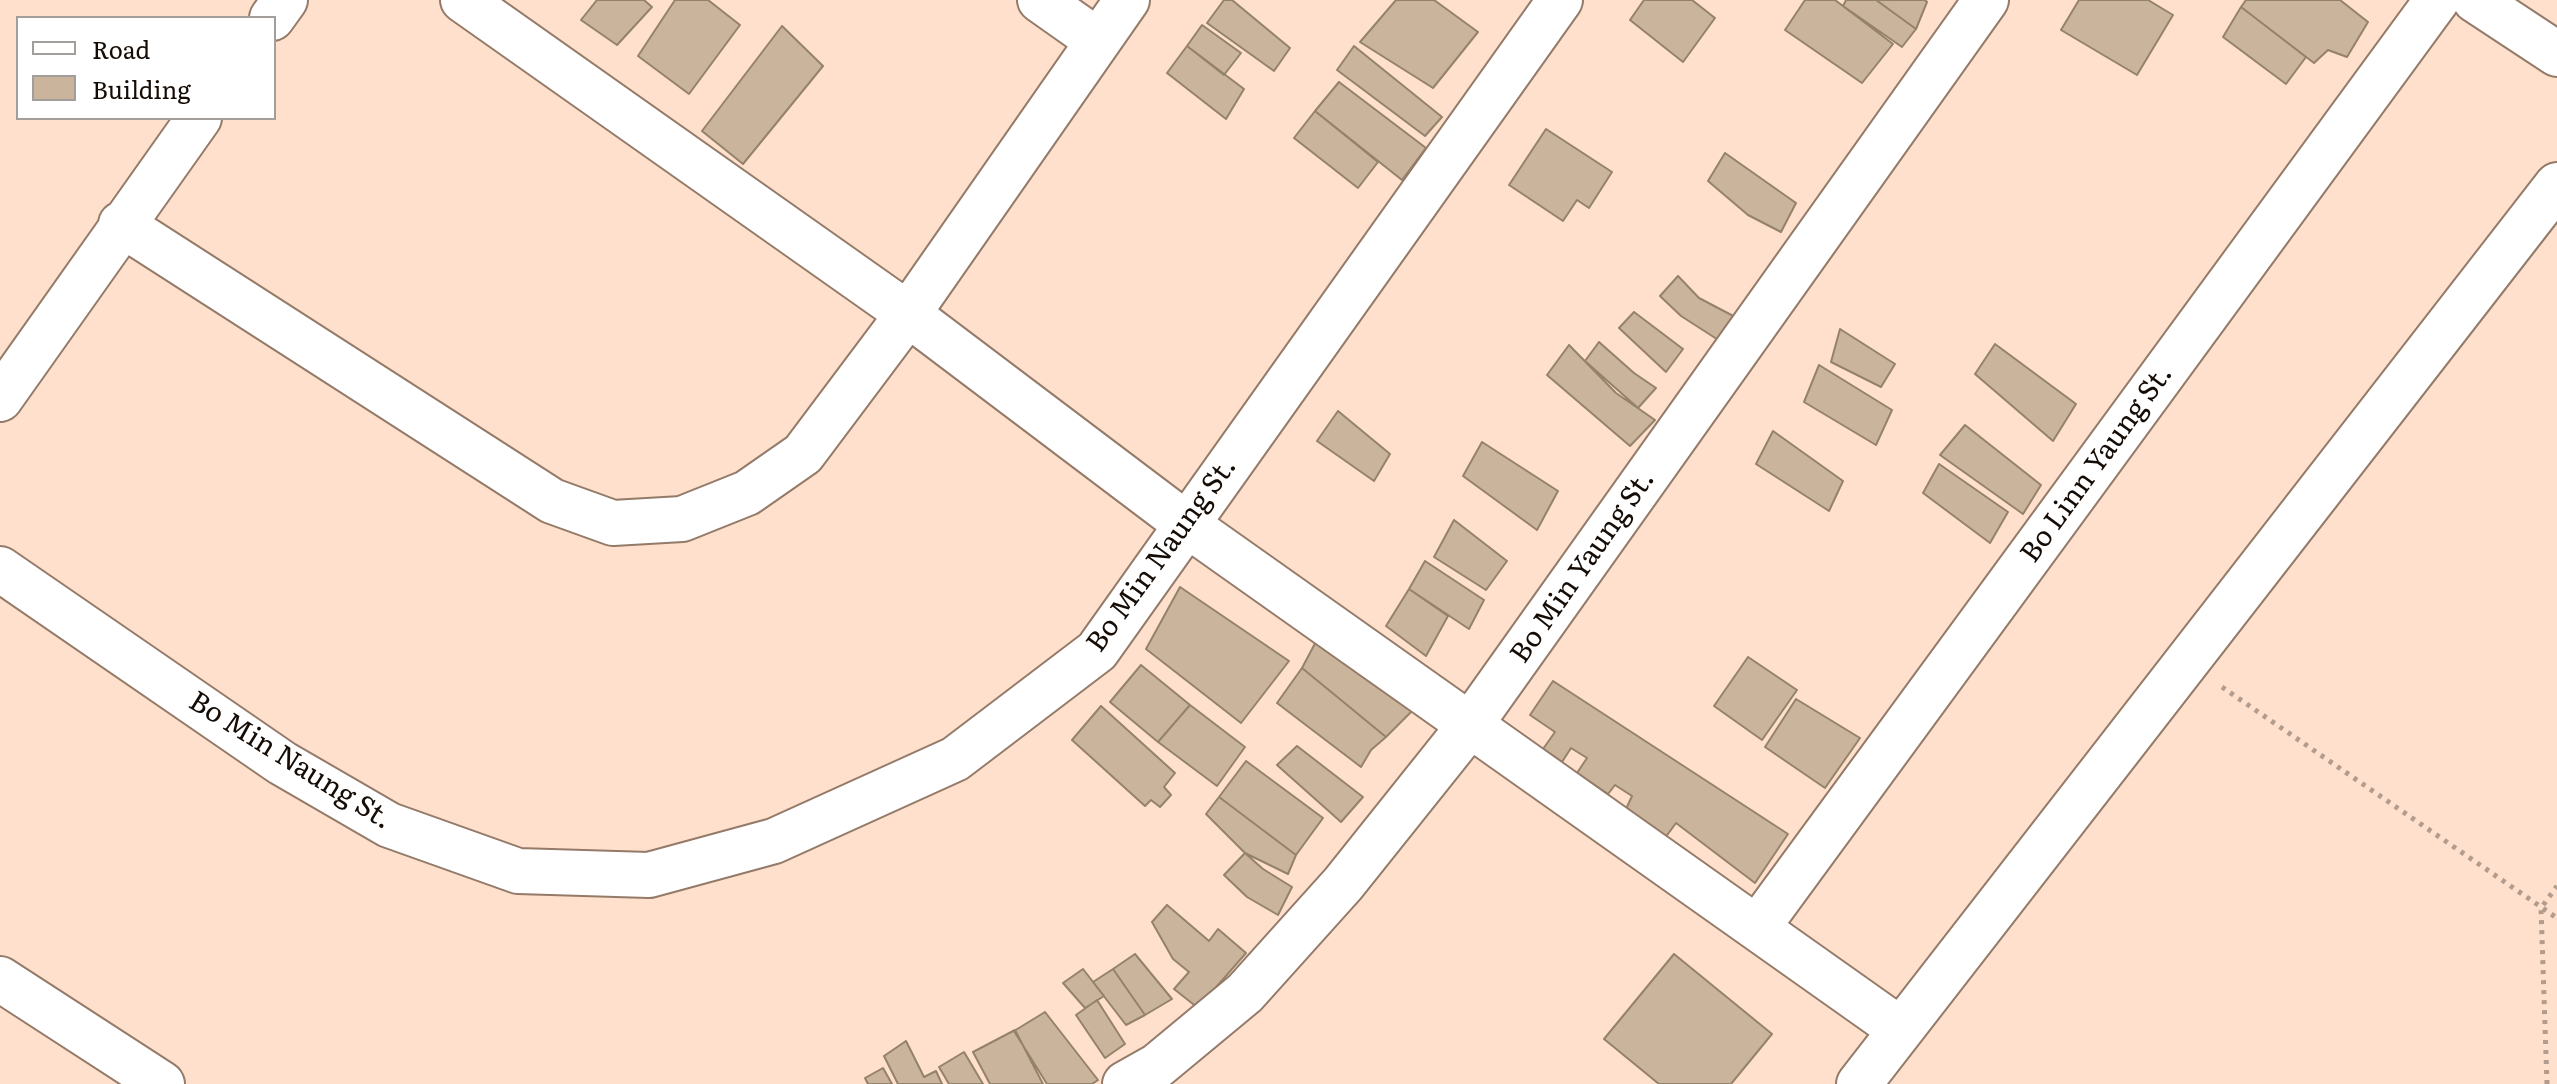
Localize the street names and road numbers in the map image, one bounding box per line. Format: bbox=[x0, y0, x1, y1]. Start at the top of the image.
street label: Bo Linn Yaung St. bbox=[2014, 359, 2180, 569]
street label: Bo Min Naung St. bbox=[1080, 451, 1244, 659]
street label: Bo Min Yaung St. bbox=[1504, 464, 1662, 670]
street label: Bo Min Naung St. bbox=[182, 685, 398, 837]

